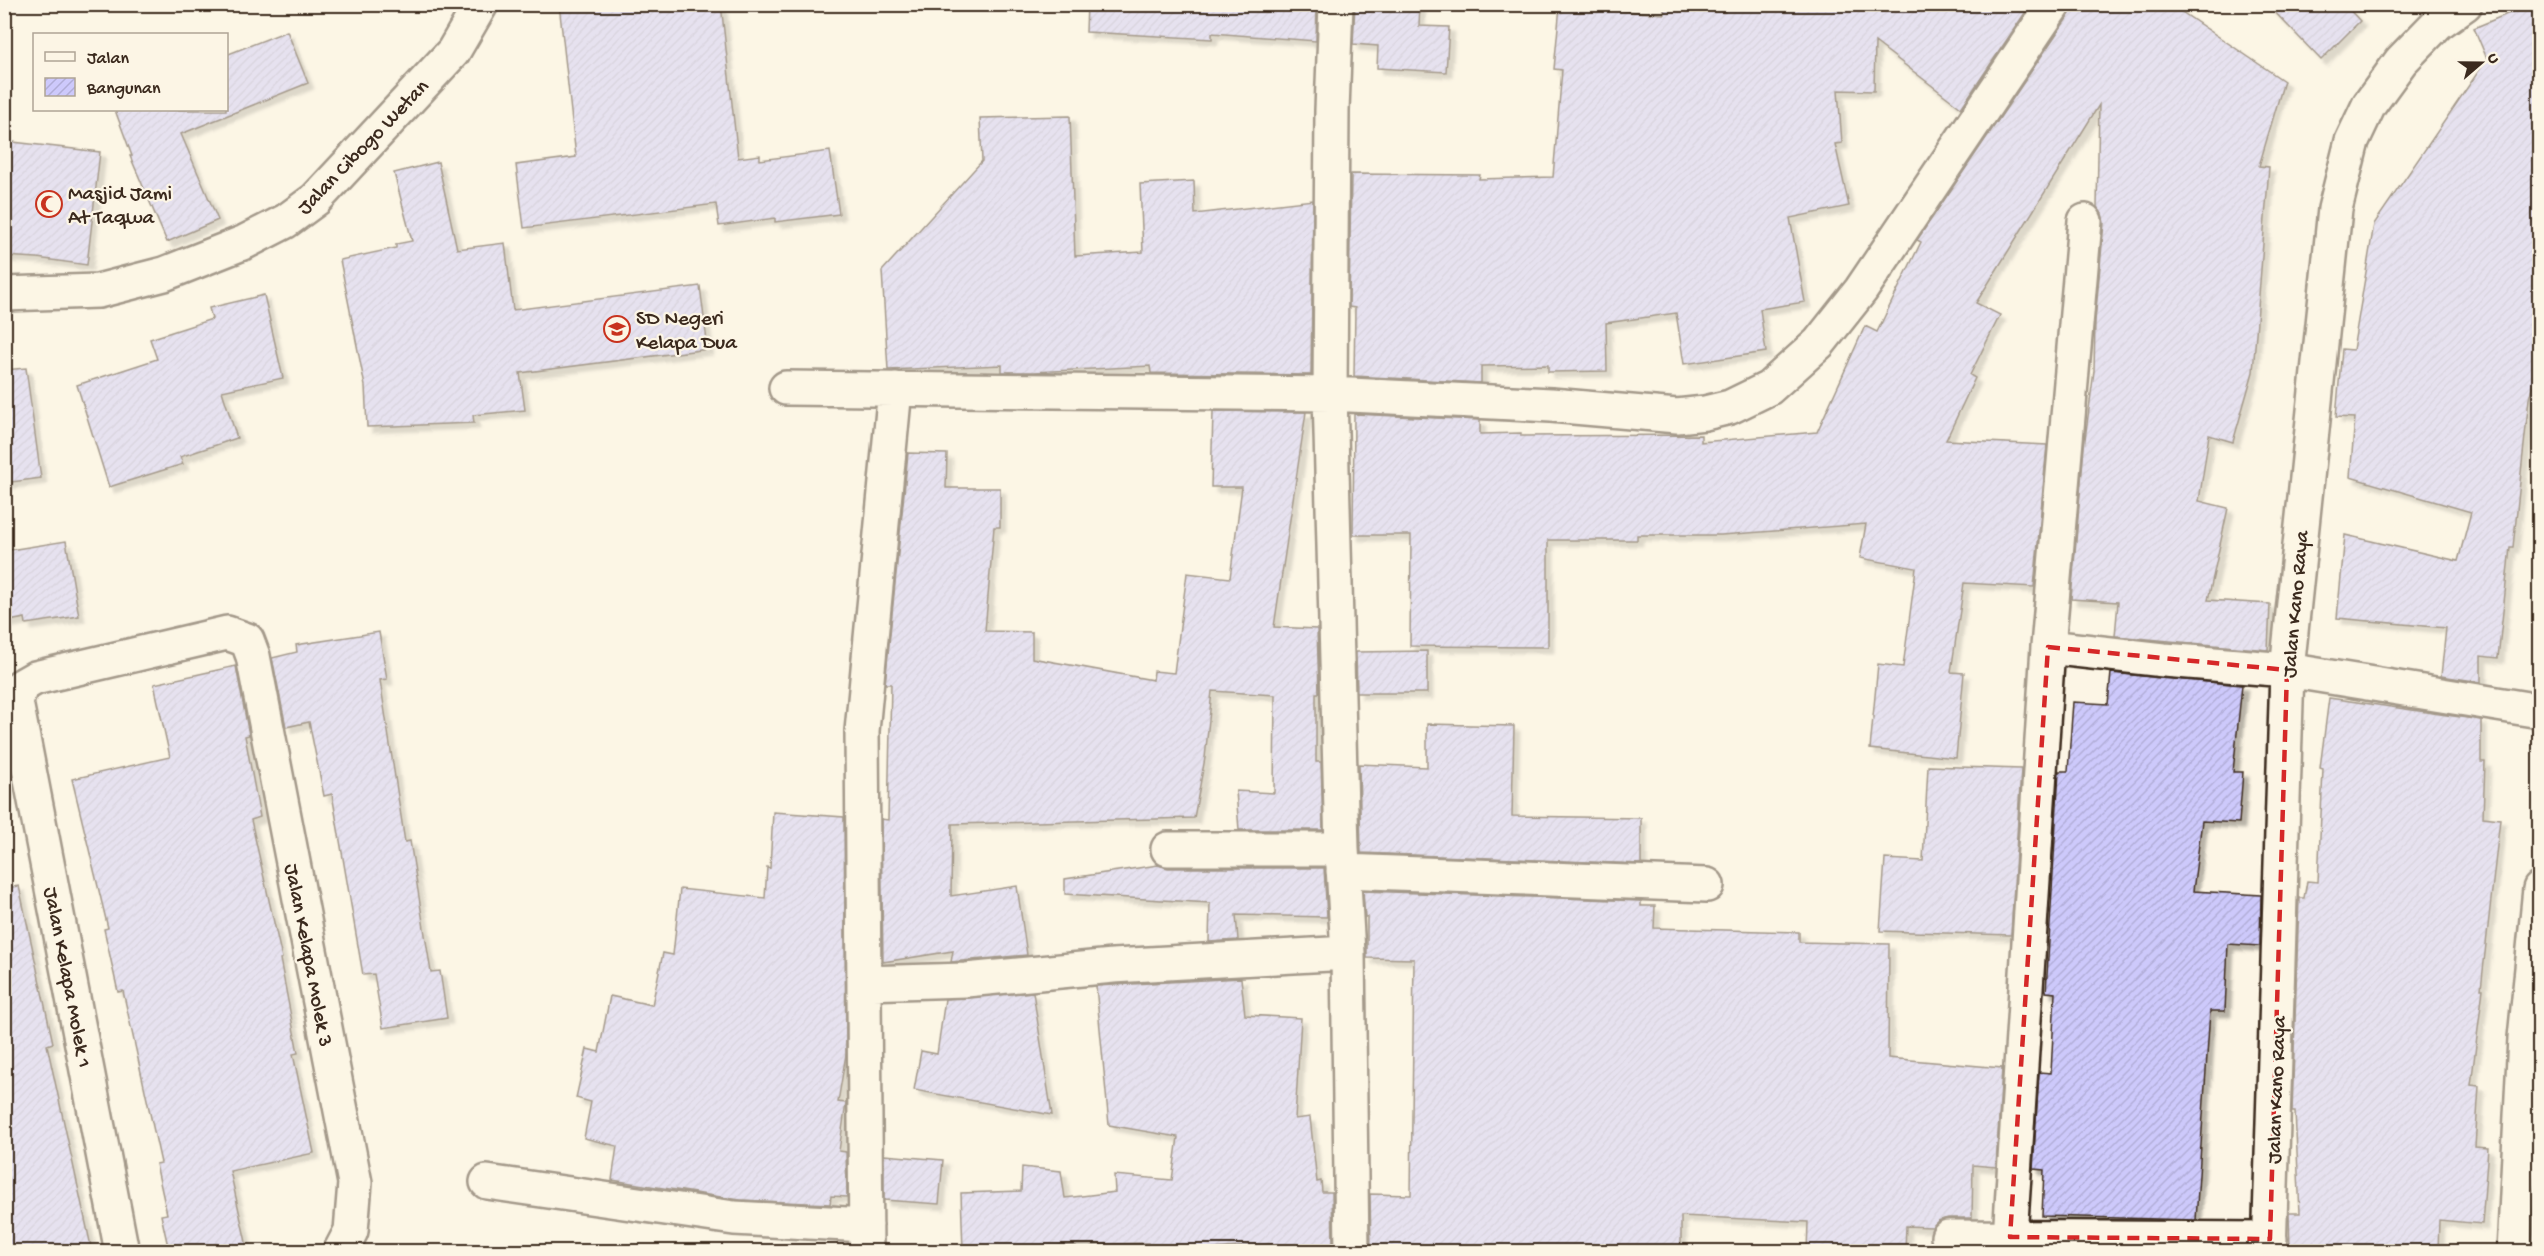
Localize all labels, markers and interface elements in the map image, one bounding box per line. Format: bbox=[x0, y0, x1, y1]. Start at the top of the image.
legend bbox=[33, 33, 228, 111]
north arrow bbox=[2451, 33, 2511, 93]
text: Jalan bbox=[87, 49, 129, 70]
text: U bbox=[2481, 51, 2503, 67]
street label: Jalan Cibogo Wetan bbox=[293, 75, 436, 221]
text: Bangunan bbox=[86, 79, 161, 100]
place label: Masjid Jami At Taqwa bbox=[68, 183, 172, 232]
mosque icon: Masjid Jami At Taqwa bbox=[34, 189, 64, 219]
place label: SD Negeri Kelapa Dua bbox=[636, 308, 738, 357]
school or university icon: SD Negeri Kelapa Dua bbox=[602, 314, 632, 344]
street label: Jalan Kano Raya bbox=[2279, 528, 2316, 679]
street label: Jalan Kelapa Molek 3 bbox=[277, 862, 337, 1049]
street label: Jalan Kelapa Molek 1 bbox=[36, 885, 95, 1070]
street label: Jalan Kano Raya bbox=[2263, 1015, 2294, 1164]

